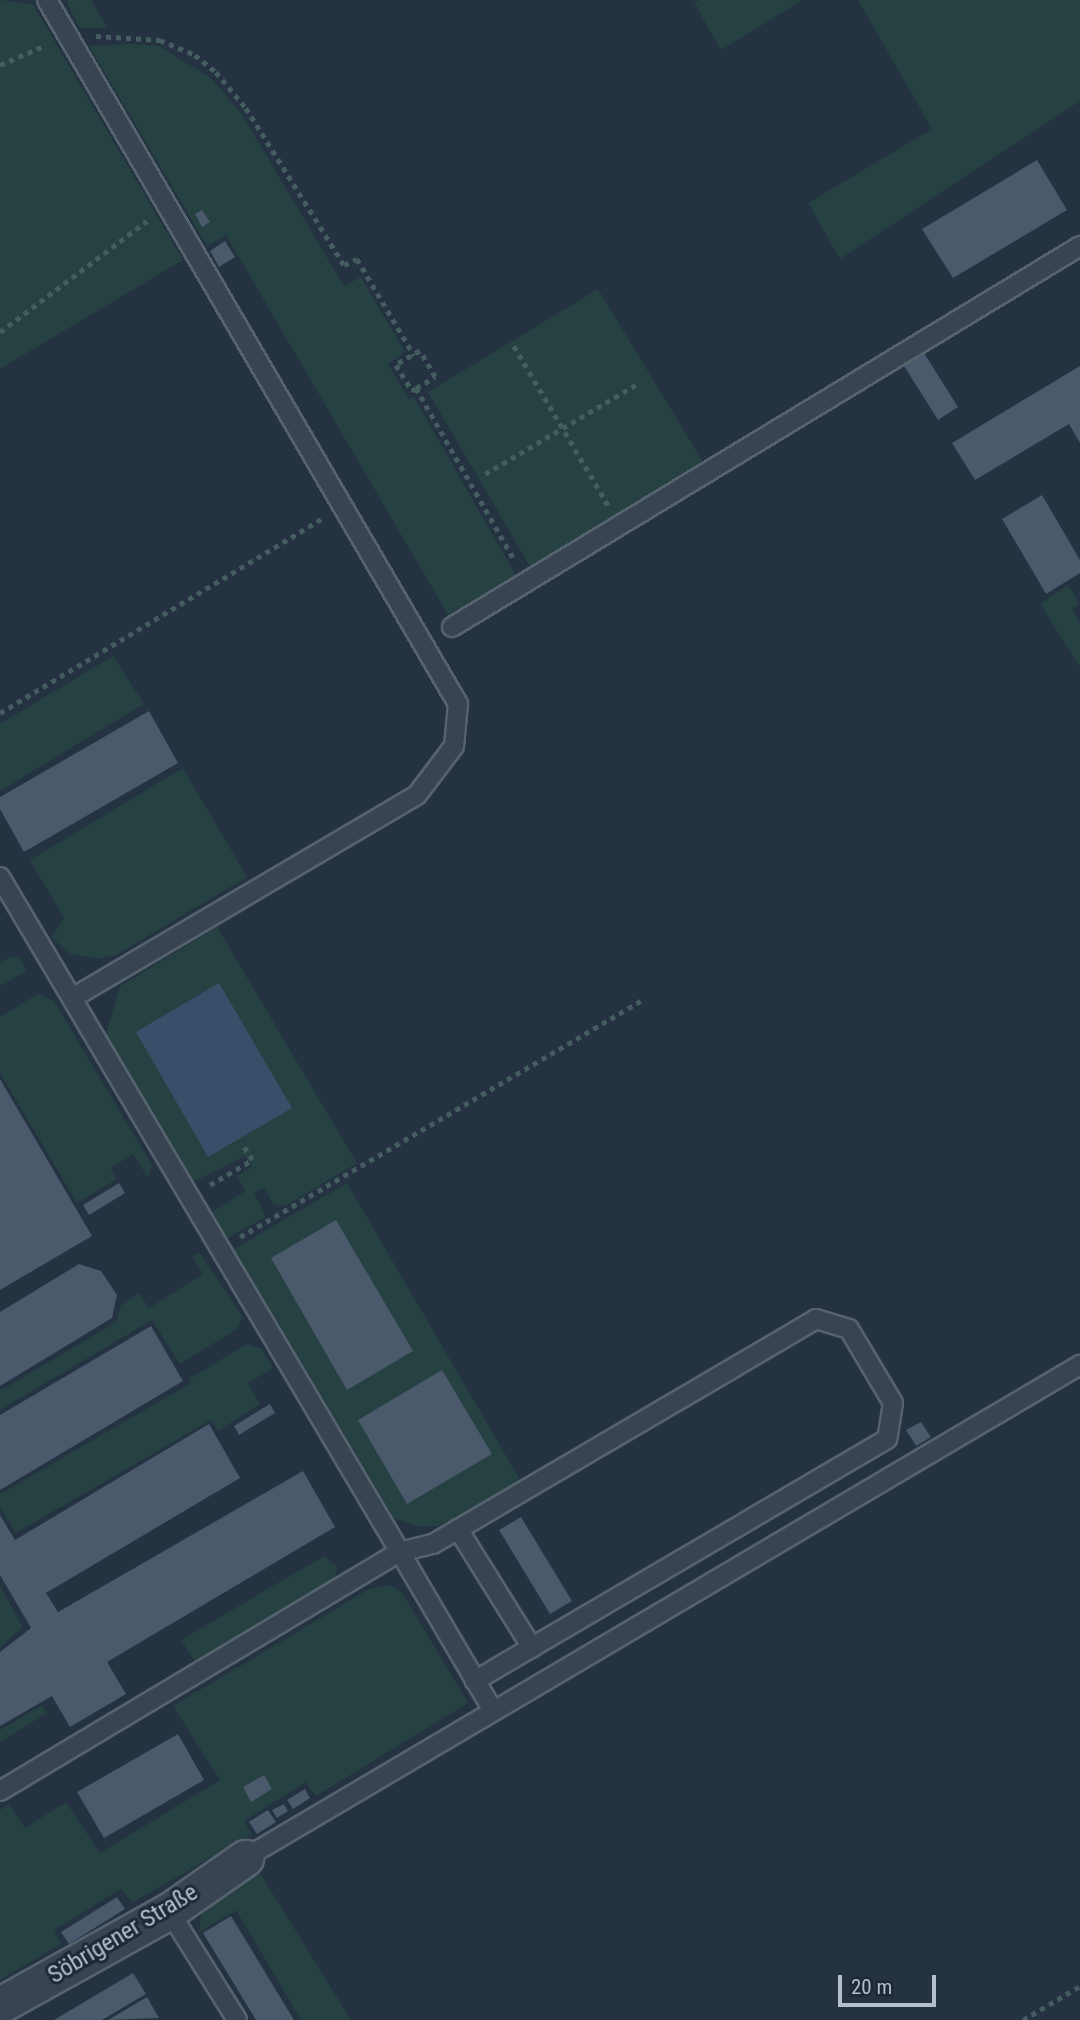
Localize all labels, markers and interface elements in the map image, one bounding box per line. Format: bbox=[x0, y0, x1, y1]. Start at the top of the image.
street label: Söbrigener Straße bbox=[43, 1878, 203, 1990]
scale bar bbox=[842, 1960, 940, 2004]
text: 20 m bbox=[851, 1975, 892, 1999]

